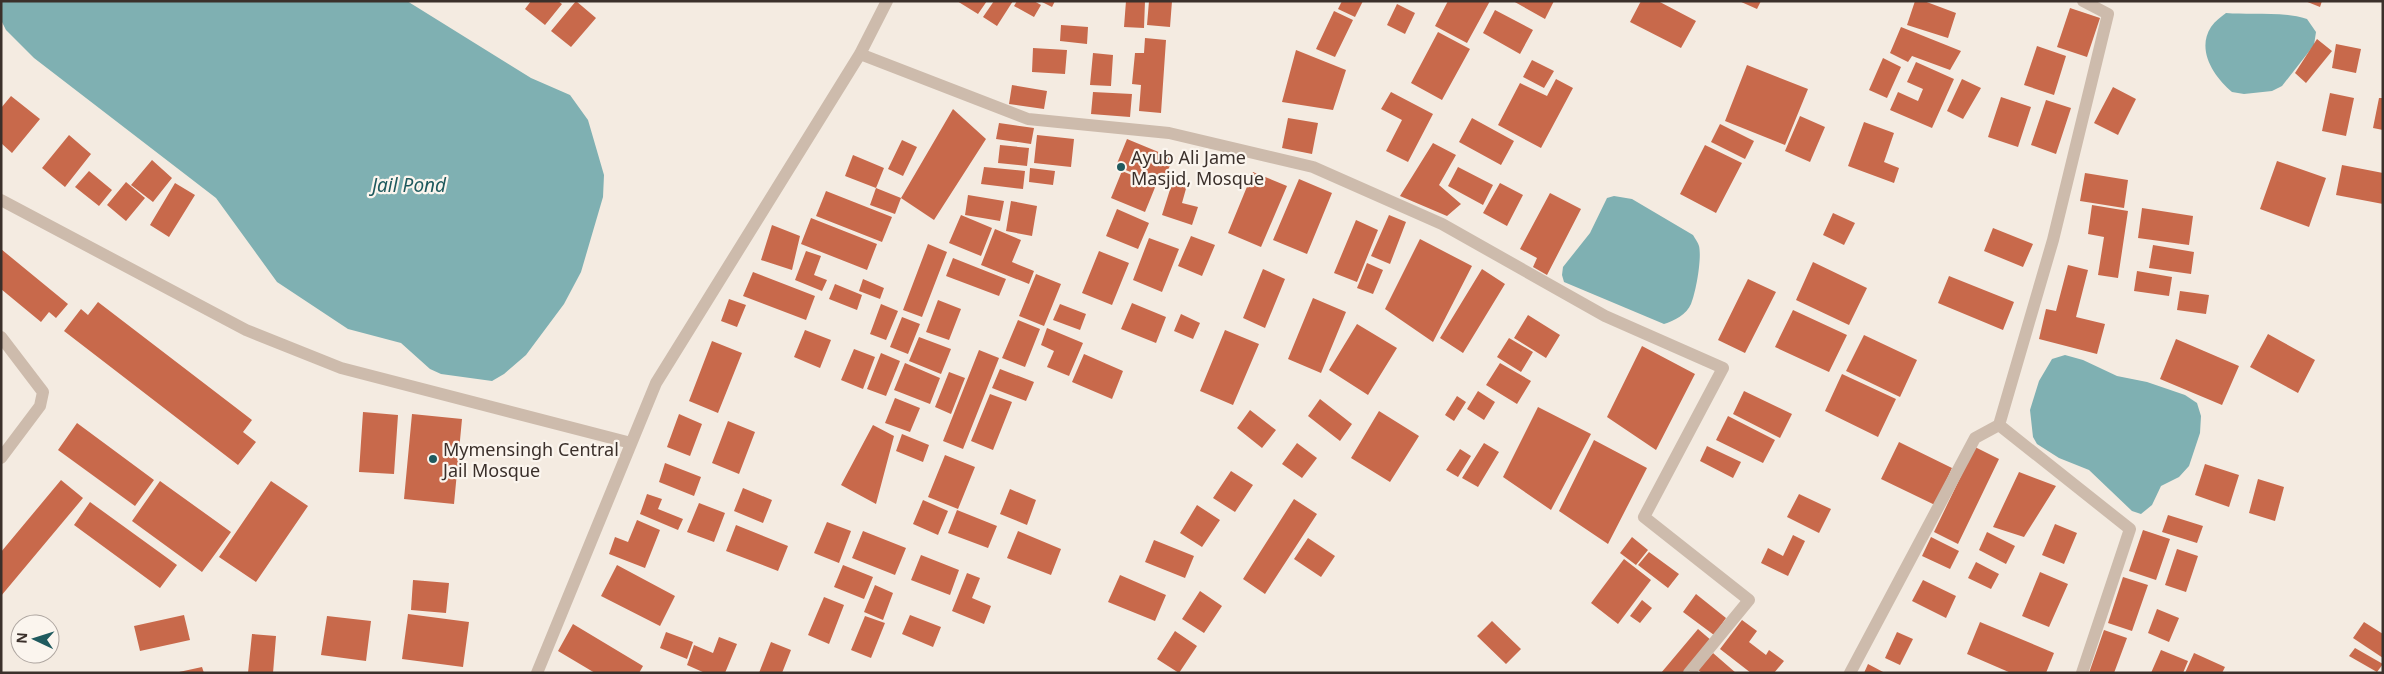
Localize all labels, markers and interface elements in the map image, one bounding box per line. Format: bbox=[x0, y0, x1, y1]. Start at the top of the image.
place label: Ayub Ali Jame Masjid, Mosque bbox=[1131, 145, 1264, 190]
marker: Ayub Ali Jame Masjid, Mosque bbox=[1115, 161, 1127, 173]
water label: Jail Pond bbox=[369, 172, 447, 198]
place label: Mymensingh Central Jail Mosque bbox=[441, 437, 619, 482]
marker: Mymensingh Central Jail Mosque bbox=[427, 453, 439, 465]
north arrow bbox=[10, 614, 60, 664]
text: N bbox=[12, 632, 31, 644]

